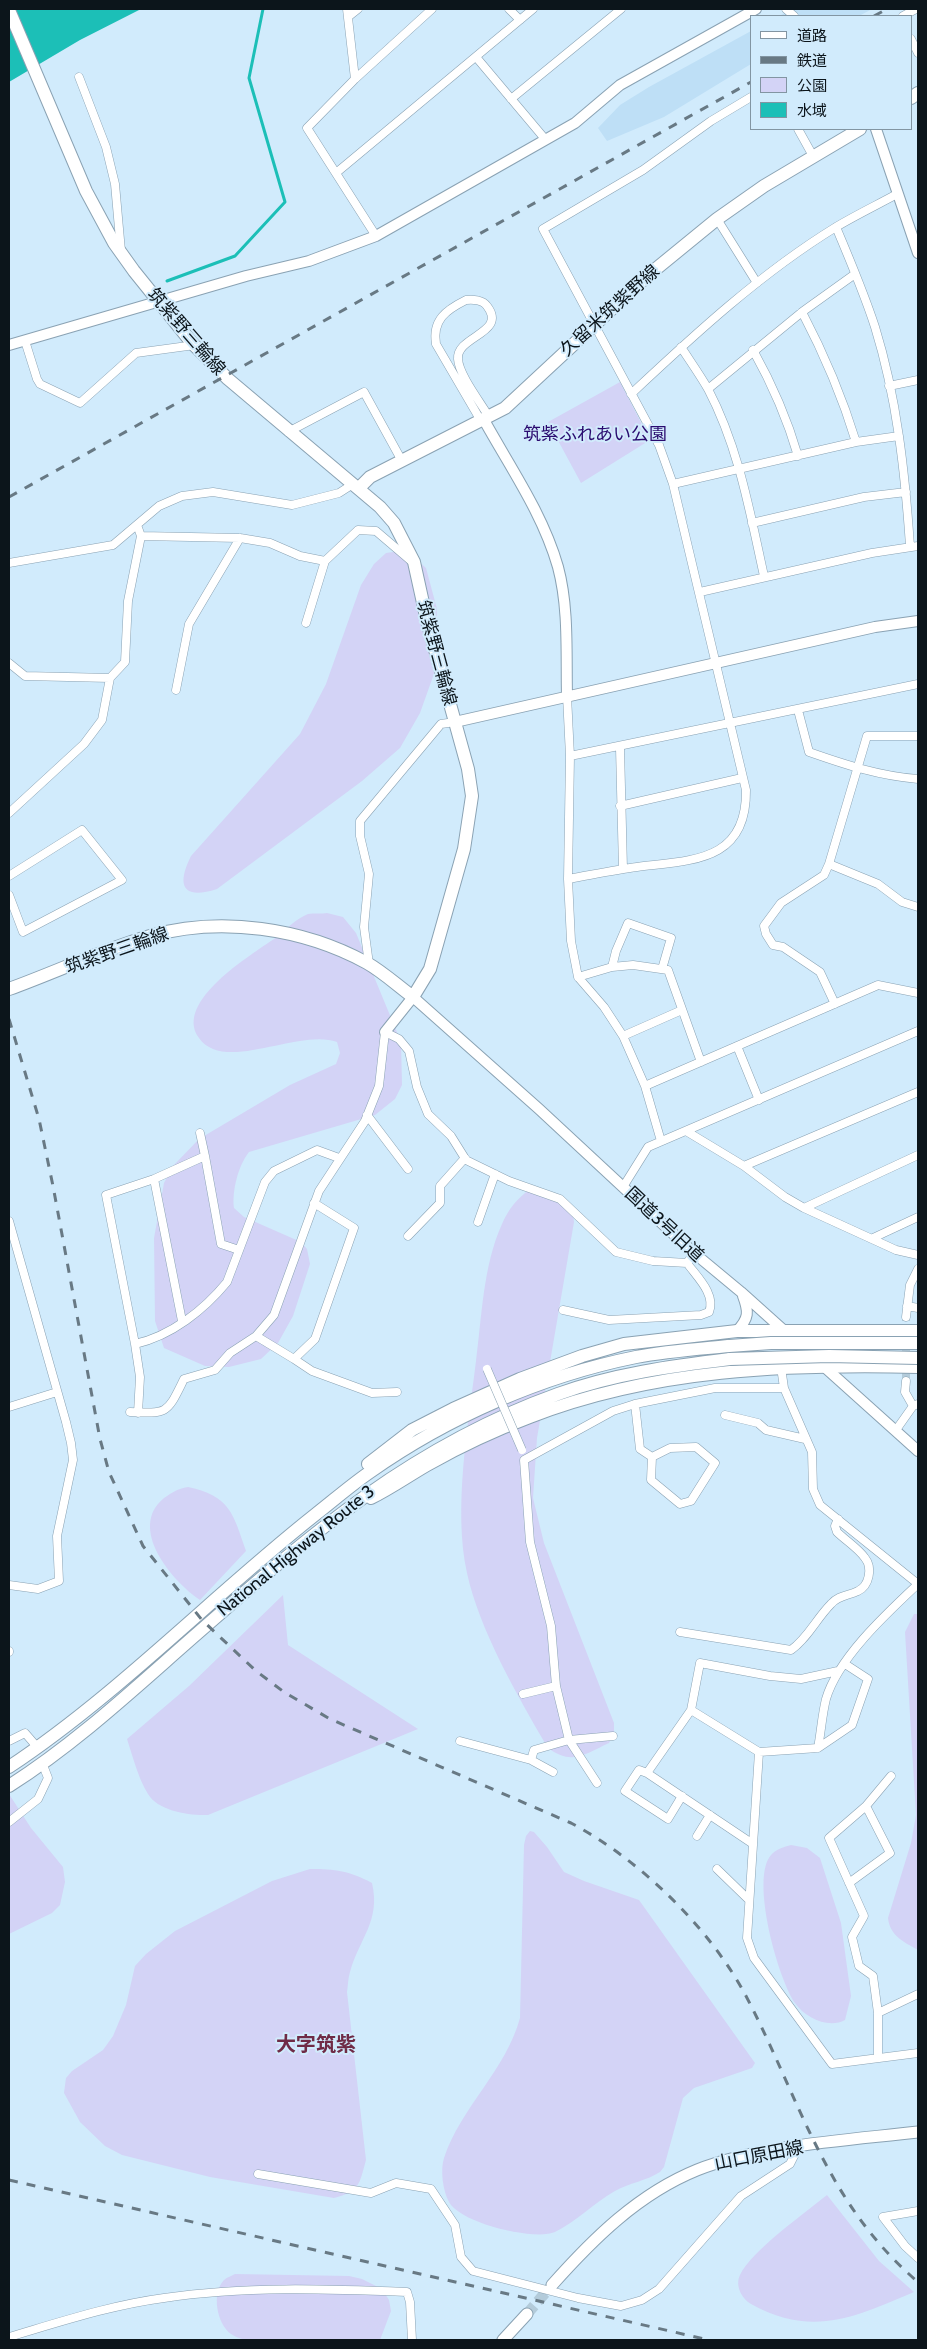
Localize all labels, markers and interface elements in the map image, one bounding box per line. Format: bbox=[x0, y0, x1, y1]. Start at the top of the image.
legend bbox=[750, 15, 912, 130]
text: 道路 bbox=[797, 27, 827, 45]
text: 鉄道 bbox=[797, 52, 827, 70]
text: 公園 bbox=[797, 77, 827, 95]
text: 水域 bbox=[797, 102, 827, 120]
street label: 久留米筑紫野線 bbox=[556, 261, 664, 361]
street label: 筑紫野三輪線 bbox=[142, 284, 230, 380]
park label: 筑紫ふれあい公園 bbox=[523, 424, 667, 446]
street label: 筑紫野三輪線 bbox=[412, 598, 460, 708]
street label: 筑紫野三輪線 bbox=[62, 923, 172, 979]
street label: 国道3号旧道 bbox=[620, 1183, 708, 1267]
street label: National Highway Route 3 bbox=[213, 1481, 379, 1621]
district label: 大字筑紫 bbox=[276, 2033, 356, 2057]
street label: 山口原田線 bbox=[713, 2137, 805, 2175]

